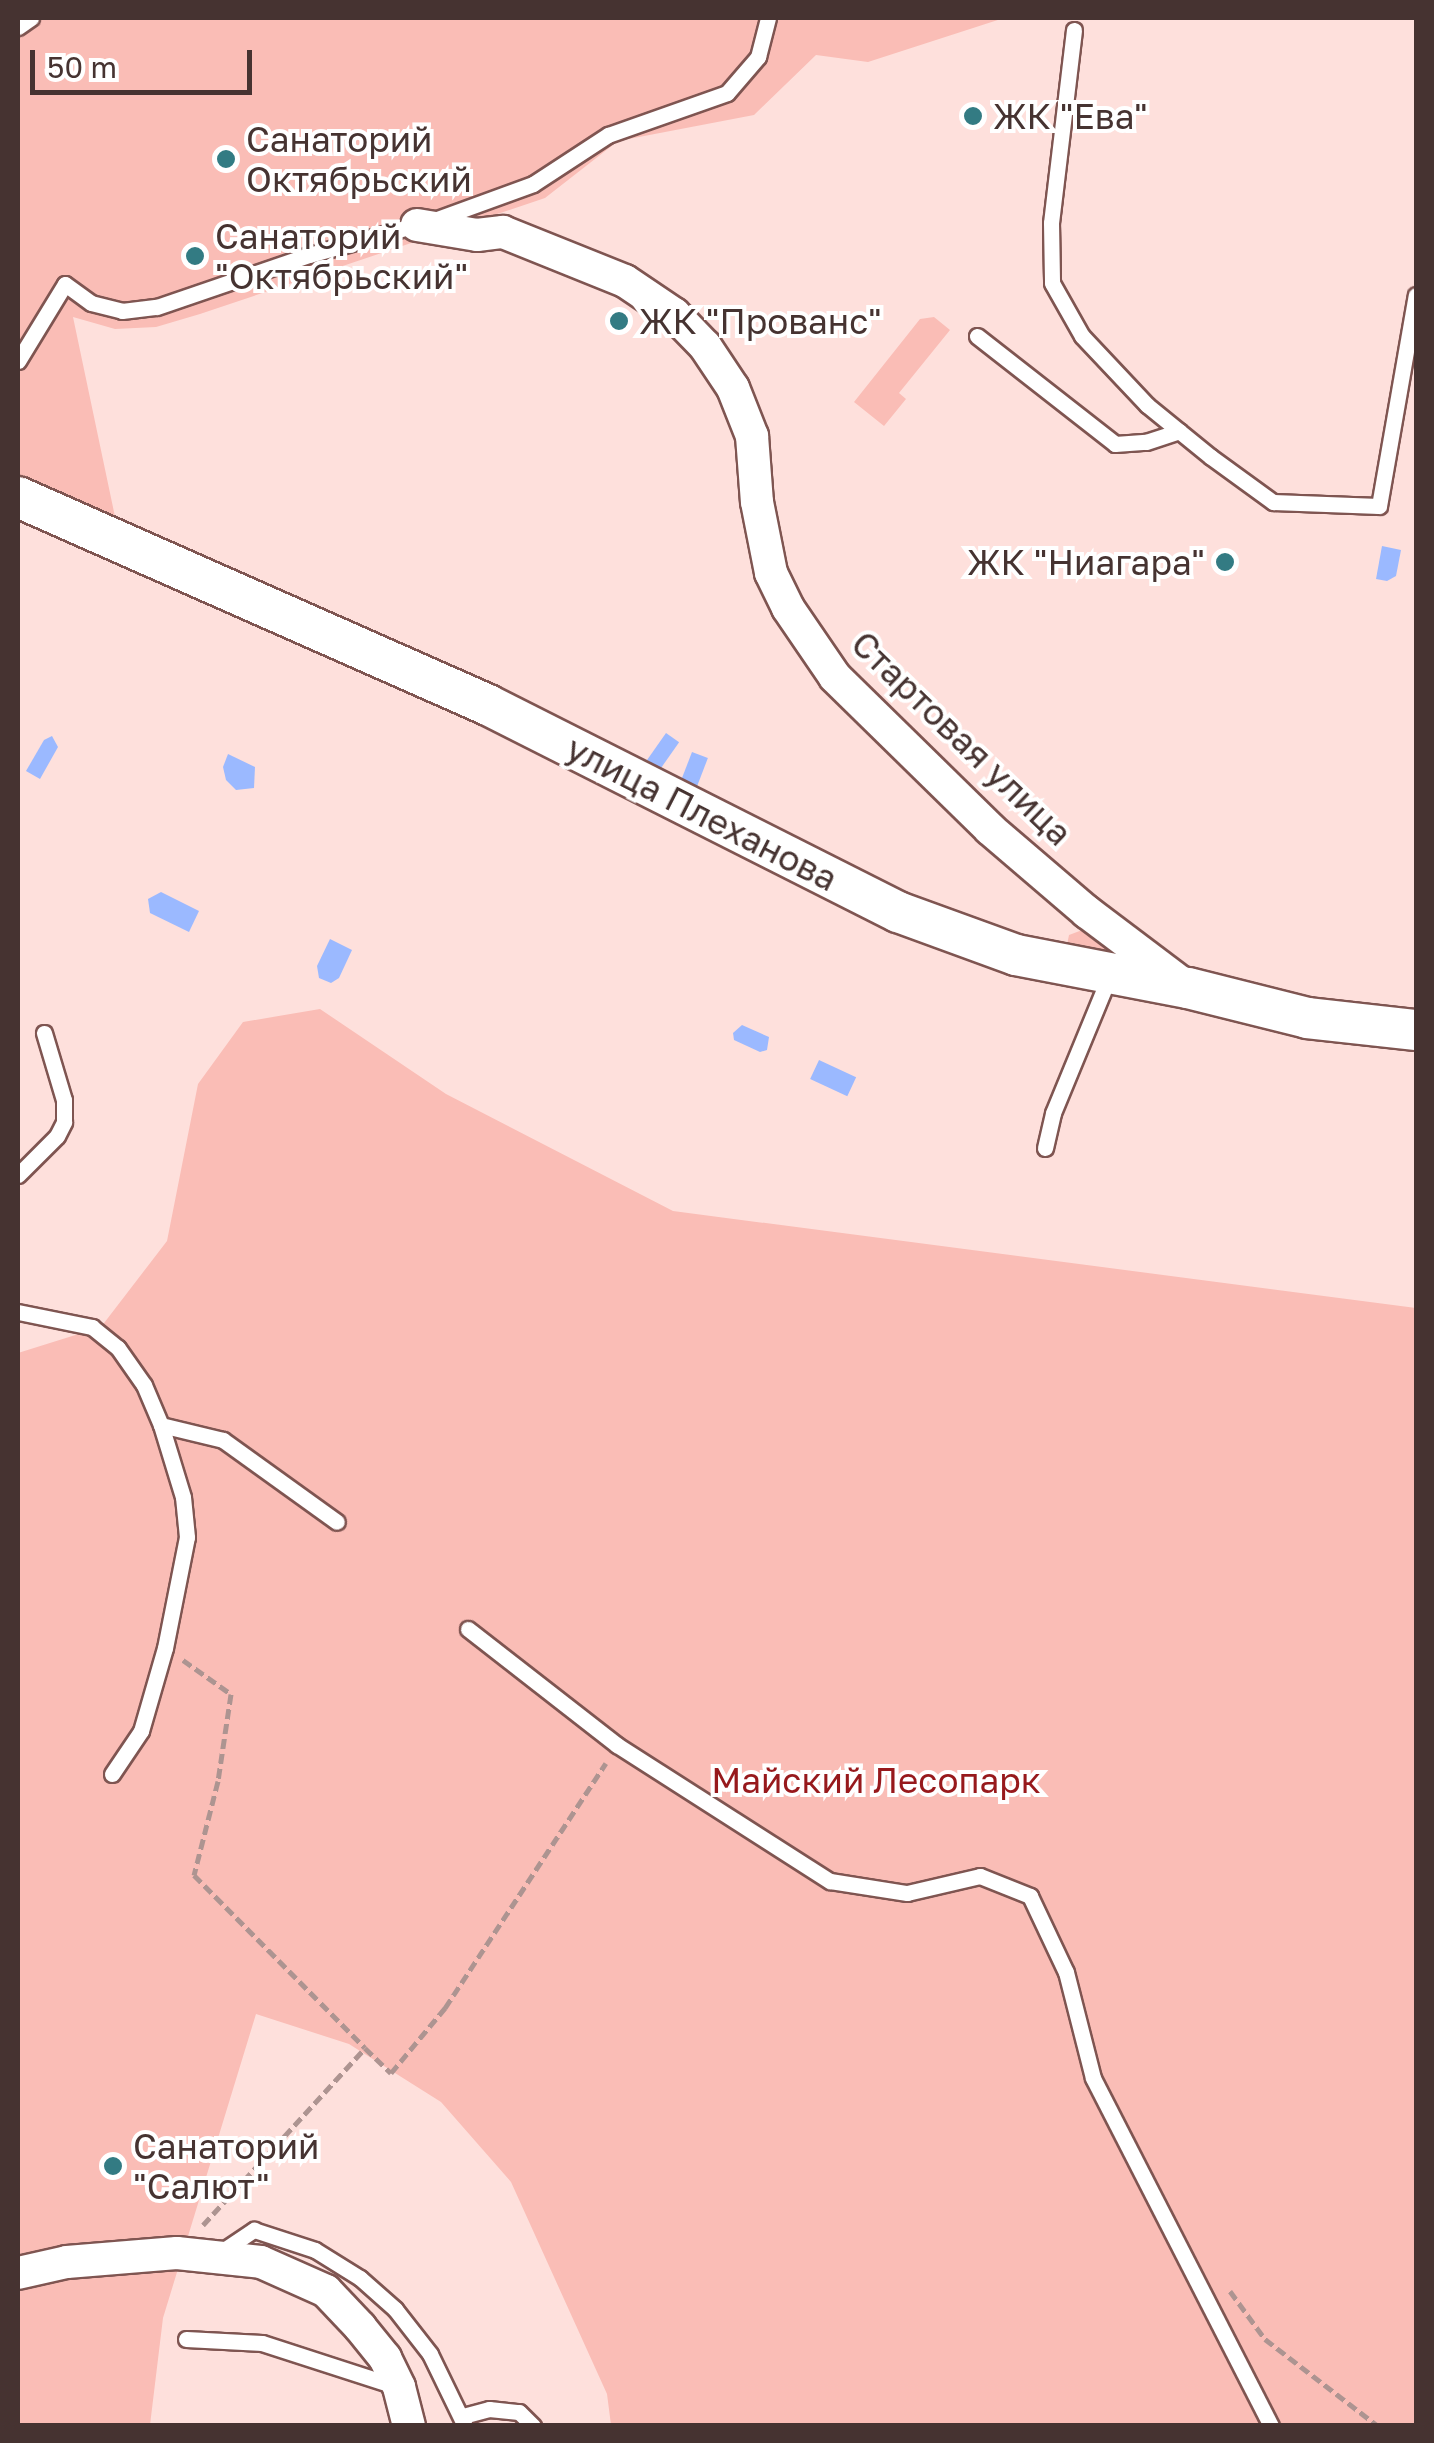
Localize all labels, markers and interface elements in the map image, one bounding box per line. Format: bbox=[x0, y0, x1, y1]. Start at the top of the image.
scale bar bbox=[35, 30, 258, 92]
text: 50 m bbox=[47, 49, 117, 85]
place label: ЖК "Ева" bbox=[993, 95, 1148, 137]
marker: ЖК "Ева" bbox=[962, 105, 984, 127]
place label: Санаторий Октябрьский bbox=[246, 118, 472, 200]
marker: Санаторий Октябрьский bbox=[215, 148, 237, 170]
place label: Санаторий "Октябрьский" bbox=[215, 215, 468, 297]
marker: Санаторий "Октябрьский" bbox=[184, 245, 206, 267]
place label: ЖК "Прованс" bbox=[639, 300, 882, 342]
marker: ЖК "Прованс" bbox=[608, 310, 630, 332]
place label: ЖК "Ниагара" bbox=[967, 541, 1205, 583]
marker: ЖК "Ниагара" bbox=[1214, 551, 1236, 573]
street label: Стартовая улица bbox=[843, 622, 1081, 854]
street label: улица Плеханова bbox=[560, 727, 844, 899]
park label: Майский Лесопарк bbox=[711, 1759, 1041, 1801]
place label: Санаторий "Салют" bbox=[133, 2125, 319, 2207]
marker: Санаторий "Салют" bbox=[102, 2155, 124, 2177]

